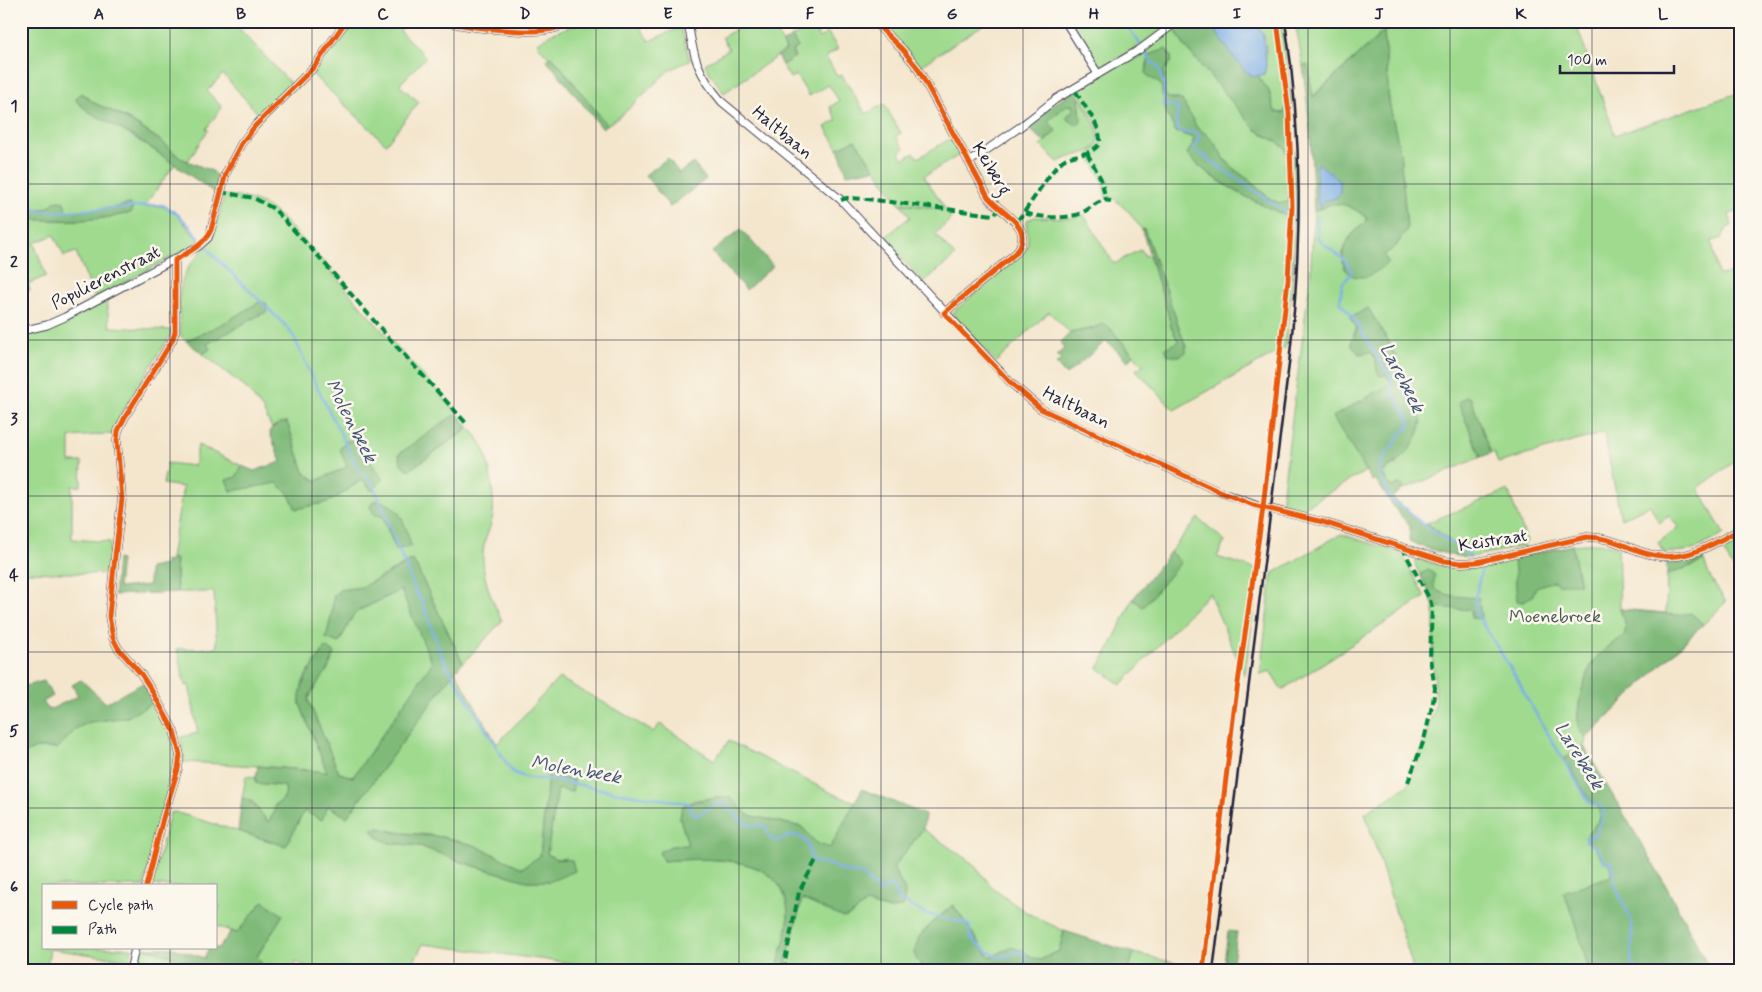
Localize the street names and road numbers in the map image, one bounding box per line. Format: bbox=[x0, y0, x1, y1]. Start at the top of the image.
street label: Haltbaan bbox=[747, 101, 817, 165]
street label: Keiberg bbox=[964, 138, 1016, 201]
street label: Populierenstraat bbox=[47, 240, 165, 316]
street label: Haltbaan bbox=[1038, 381, 1114, 435]
street label: Keistraat bbox=[1457, 524, 1529, 558]

